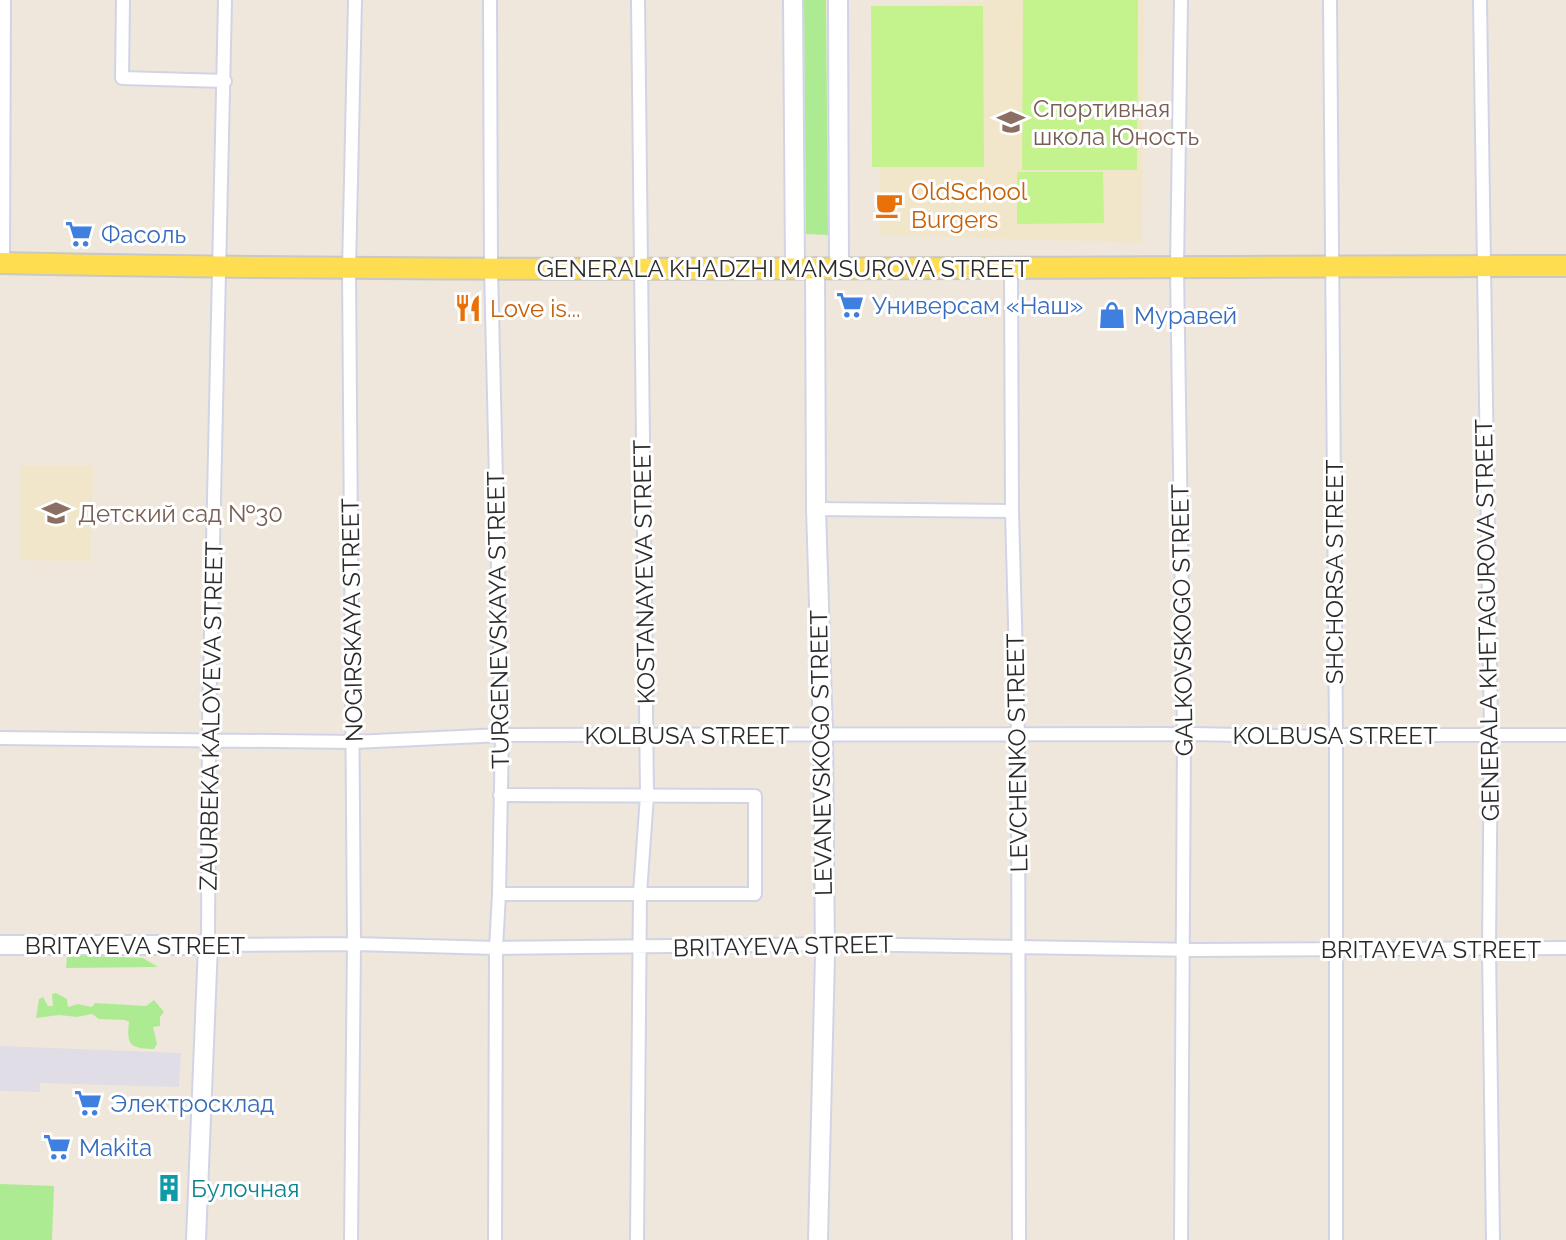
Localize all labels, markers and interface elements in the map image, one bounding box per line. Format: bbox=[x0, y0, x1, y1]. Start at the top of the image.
place label: Спортивная школа Юность bbox=[1033, 94, 1199, 151]
school or university icon: Спортивная школа Юность bbox=[996, 107, 1026, 137]
place label: OldSchool Burgers bbox=[911, 177, 1028, 234]
cafe icon: OldSchool Burgers bbox=[874, 190, 904, 220]
supermarket icon: Фасоль bbox=[64, 219, 94, 249]
place label: Фасоль bbox=[101, 220, 186, 249]
street label: GENERALA KHADZHI MAMSUROVA STREET bbox=[537, 254, 1030, 283]
supermarket icon: Универсам «Наш» bbox=[835, 290, 865, 320]
place label: Универсам «Наш» bbox=[872, 291, 1083, 320]
restaurant icon: Love is... bbox=[453, 293, 483, 323]
place label: Love is... bbox=[490, 294, 581, 323]
shop icon: Муравей bbox=[1097, 300, 1127, 330]
place label: Муравей bbox=[1134, 301, 1237, 330]
street label: GENERALA KHETAGUROVA STREET bbox=[1469, 418, 1505, 821]
street label: KOSTANAYEVA STREET bbox=[627, 439, 661, 705]
street label: SHCHORSA STREET bbox=[1320, 459, 1349, 684]
street label: TURGENEVSKAYA STREET bbox=[481, 471, 515, 769]
street label: GALKOVSKOGO STREET bbox=[1165, 483, 1199, 756]
school or university icon: Детский сад №30 bbox=[41, 498, 71, 528]
street label: NOGIRSKAYA STREET bbox=[335, 498, 369, 742]
place label: Детский сад №30 bbox=[78, 499, 283, 528]
street label: ZAURBEKA KALOYEVA STREET bbox=[193, 541, 229, 891]
street label: LEVANEVSKOGO STREET bbox=[804, 609, 838, 896]
street label: LEVCHENKO STREET bbox=[1000, 633, 1034, 873]
street label: KOLBUSA STREET bbox=[584, 721, 790, 750]
street label: KOLBUSA STREET bbox=[1232, 721, 1438, 750]
street label: BRITAYEVA STREET bbox=[673, 930, 894, 962]
street label: BRITAYEVA STREET bbox=[25, 931, 246, 960]
street label: BRITAYEVA STREET bbox=[1321, 935, 1542, 964]
supermarket icon: Электросклад bbox=[73, 1088, 103, 1118]
place label: Электросклад bbox=[110, 1089, 274, 1118]
supermarket icon: Makita bbox=[42, 1132, 72, 1162]
place label: Makita bbox=[79, 1133, 152, 1162]
building icon: Булочная bbox=[154, 1173, 184, 1203]
place label: Булочная bbox=[191, 1174, 299, 1203]

